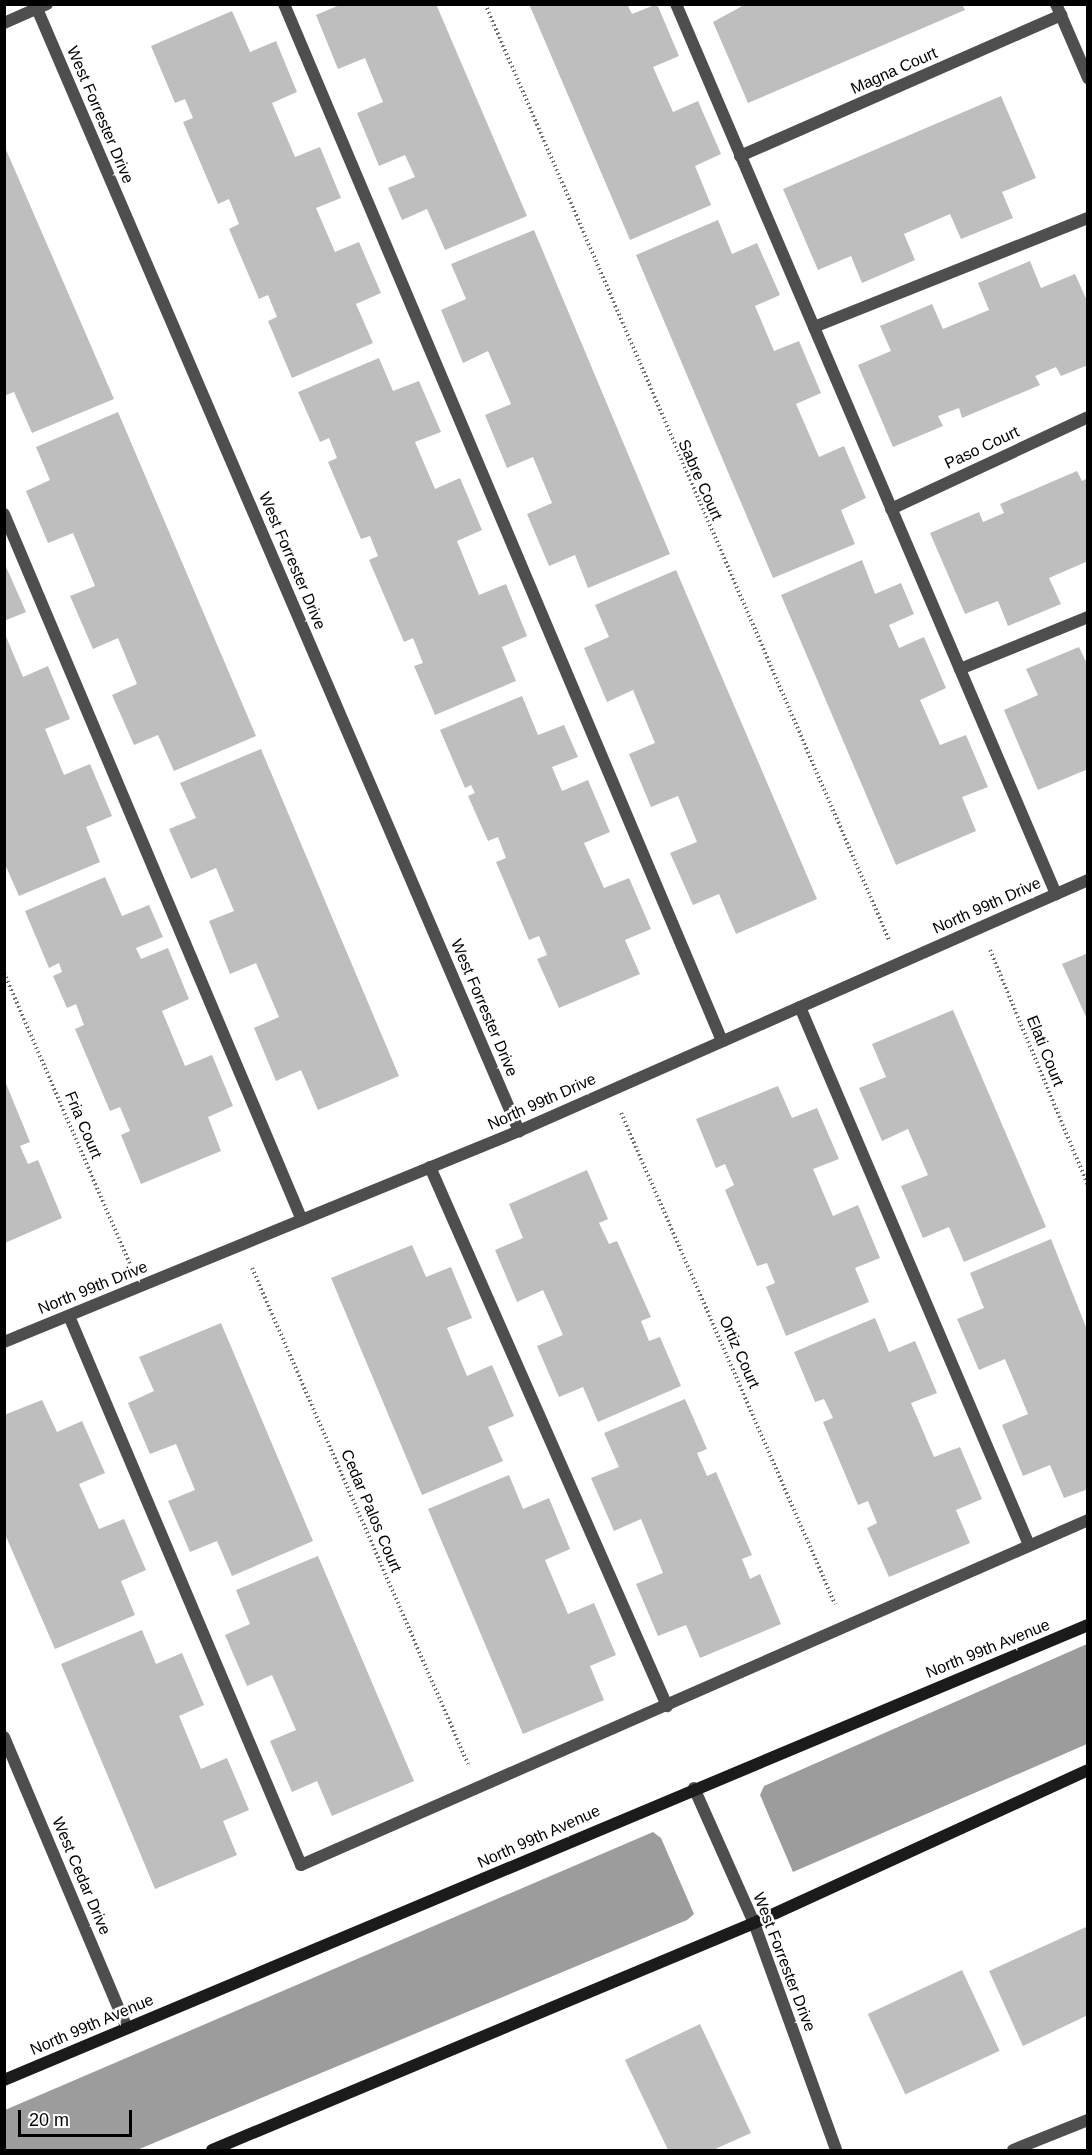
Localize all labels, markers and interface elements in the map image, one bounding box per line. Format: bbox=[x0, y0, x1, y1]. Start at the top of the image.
street label: West Forrester Drive bbox=[62, 43, 138, 187]
street label: Magna Court bbox=[848, 43, 940, 99]
street label: Paso Court bbox=[942, 422, 1022, 474]
street label: Sabre Court bbox=[674, 437, 726, 523]
street label: West Forrester Drive bbox=[254, 489, 330, 633]
street label: North 99th Drive bbox=[930, 874, 1044, 938]
street label: West Forrester Drive bbox=[446, 936, 522, 1080]
street label: Elati Court bbox=[1022, 1013, 1068, 1089]
street label: North 99th Drive bbox=[485, 1070, 599, 1134]
street label: Fria Court bbox=[60, 1089, 106, 1161]
street label: North 99th Drive bbox=[35, 1257, 151, 1319]
street label: Ortiz Court bbox=[715, 1313, 763, 1391]
street label: Cedar Palos Court bbox=[336, 1447, 406, 1575]
street label: North 99th Avenue bbox=[923, 1615, 1053, 1683]
street label: North 99th Avenue bbox=[474, 1801, 604, 1873]
street label: West Cedar Drive bbox=[48, 1814, 114, 1938]
street label: West Forrester Drive bbox=[749, 1890, 819, 2034]
street label: North 99th Avenue bbox=[27, 1990, 157, 2060]
scale bar bbox=[21, 2098, 135, 2136]
text: 20 m bbox=[29, 2110, 69, 2130]

